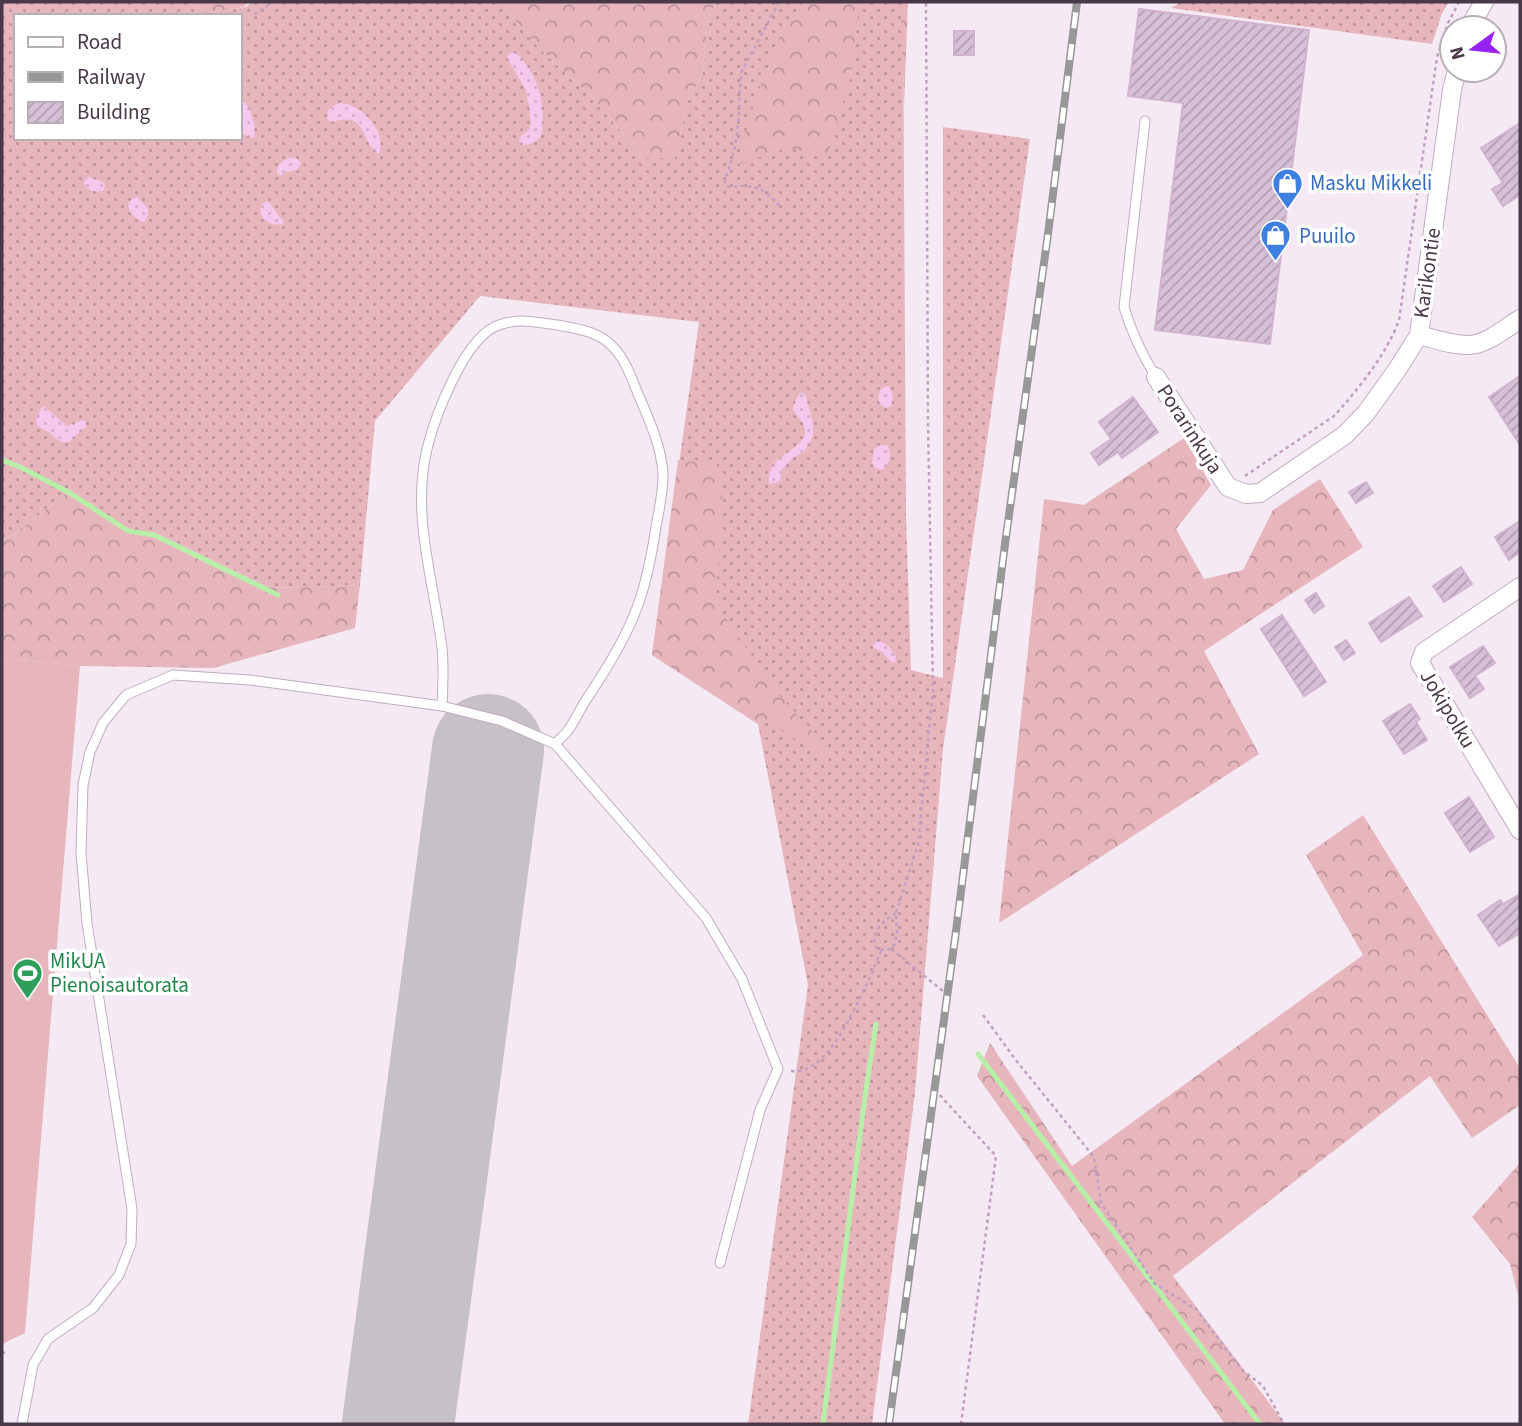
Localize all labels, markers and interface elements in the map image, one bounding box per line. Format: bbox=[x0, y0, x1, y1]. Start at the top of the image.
legend bbox=[14, 14, 242, 140]
north arrow bbox=[1438, 14, 1508, 84]
text: Road bbox=[77, 27, 122, 57]
text: N bbox=[1443, 43, 1473, 63]
text: Railway bbox=[77, 62, 145, 92]
text: Building bbox=[77, 97, 151, 127]
shop icon: Masku Mikkeli bbox=[1270, 166, 1304, 210]
place label: Masku Mikkeli bbox=[1310, 168, 1432, 198]
shop icon: Puuilo bbox=[1259, 219, 1293, 263]
place label: Puuilo bbox=[1299, 221, 1356, 251]
street label: Karikontie bbox=[1406, 226, 1448, 320]
street label: Porarinkuja bbox=[1150, 378, 1230, 480]
street label: Jokipolku bbox=[1413, 664, 1483, 754]
place label: MikUA Pienoisautorata bbox=[50, 946, 189, 1000]
sports icon: MikUA Pienoisautorata bbox=[10, 956, 44, 1000]

